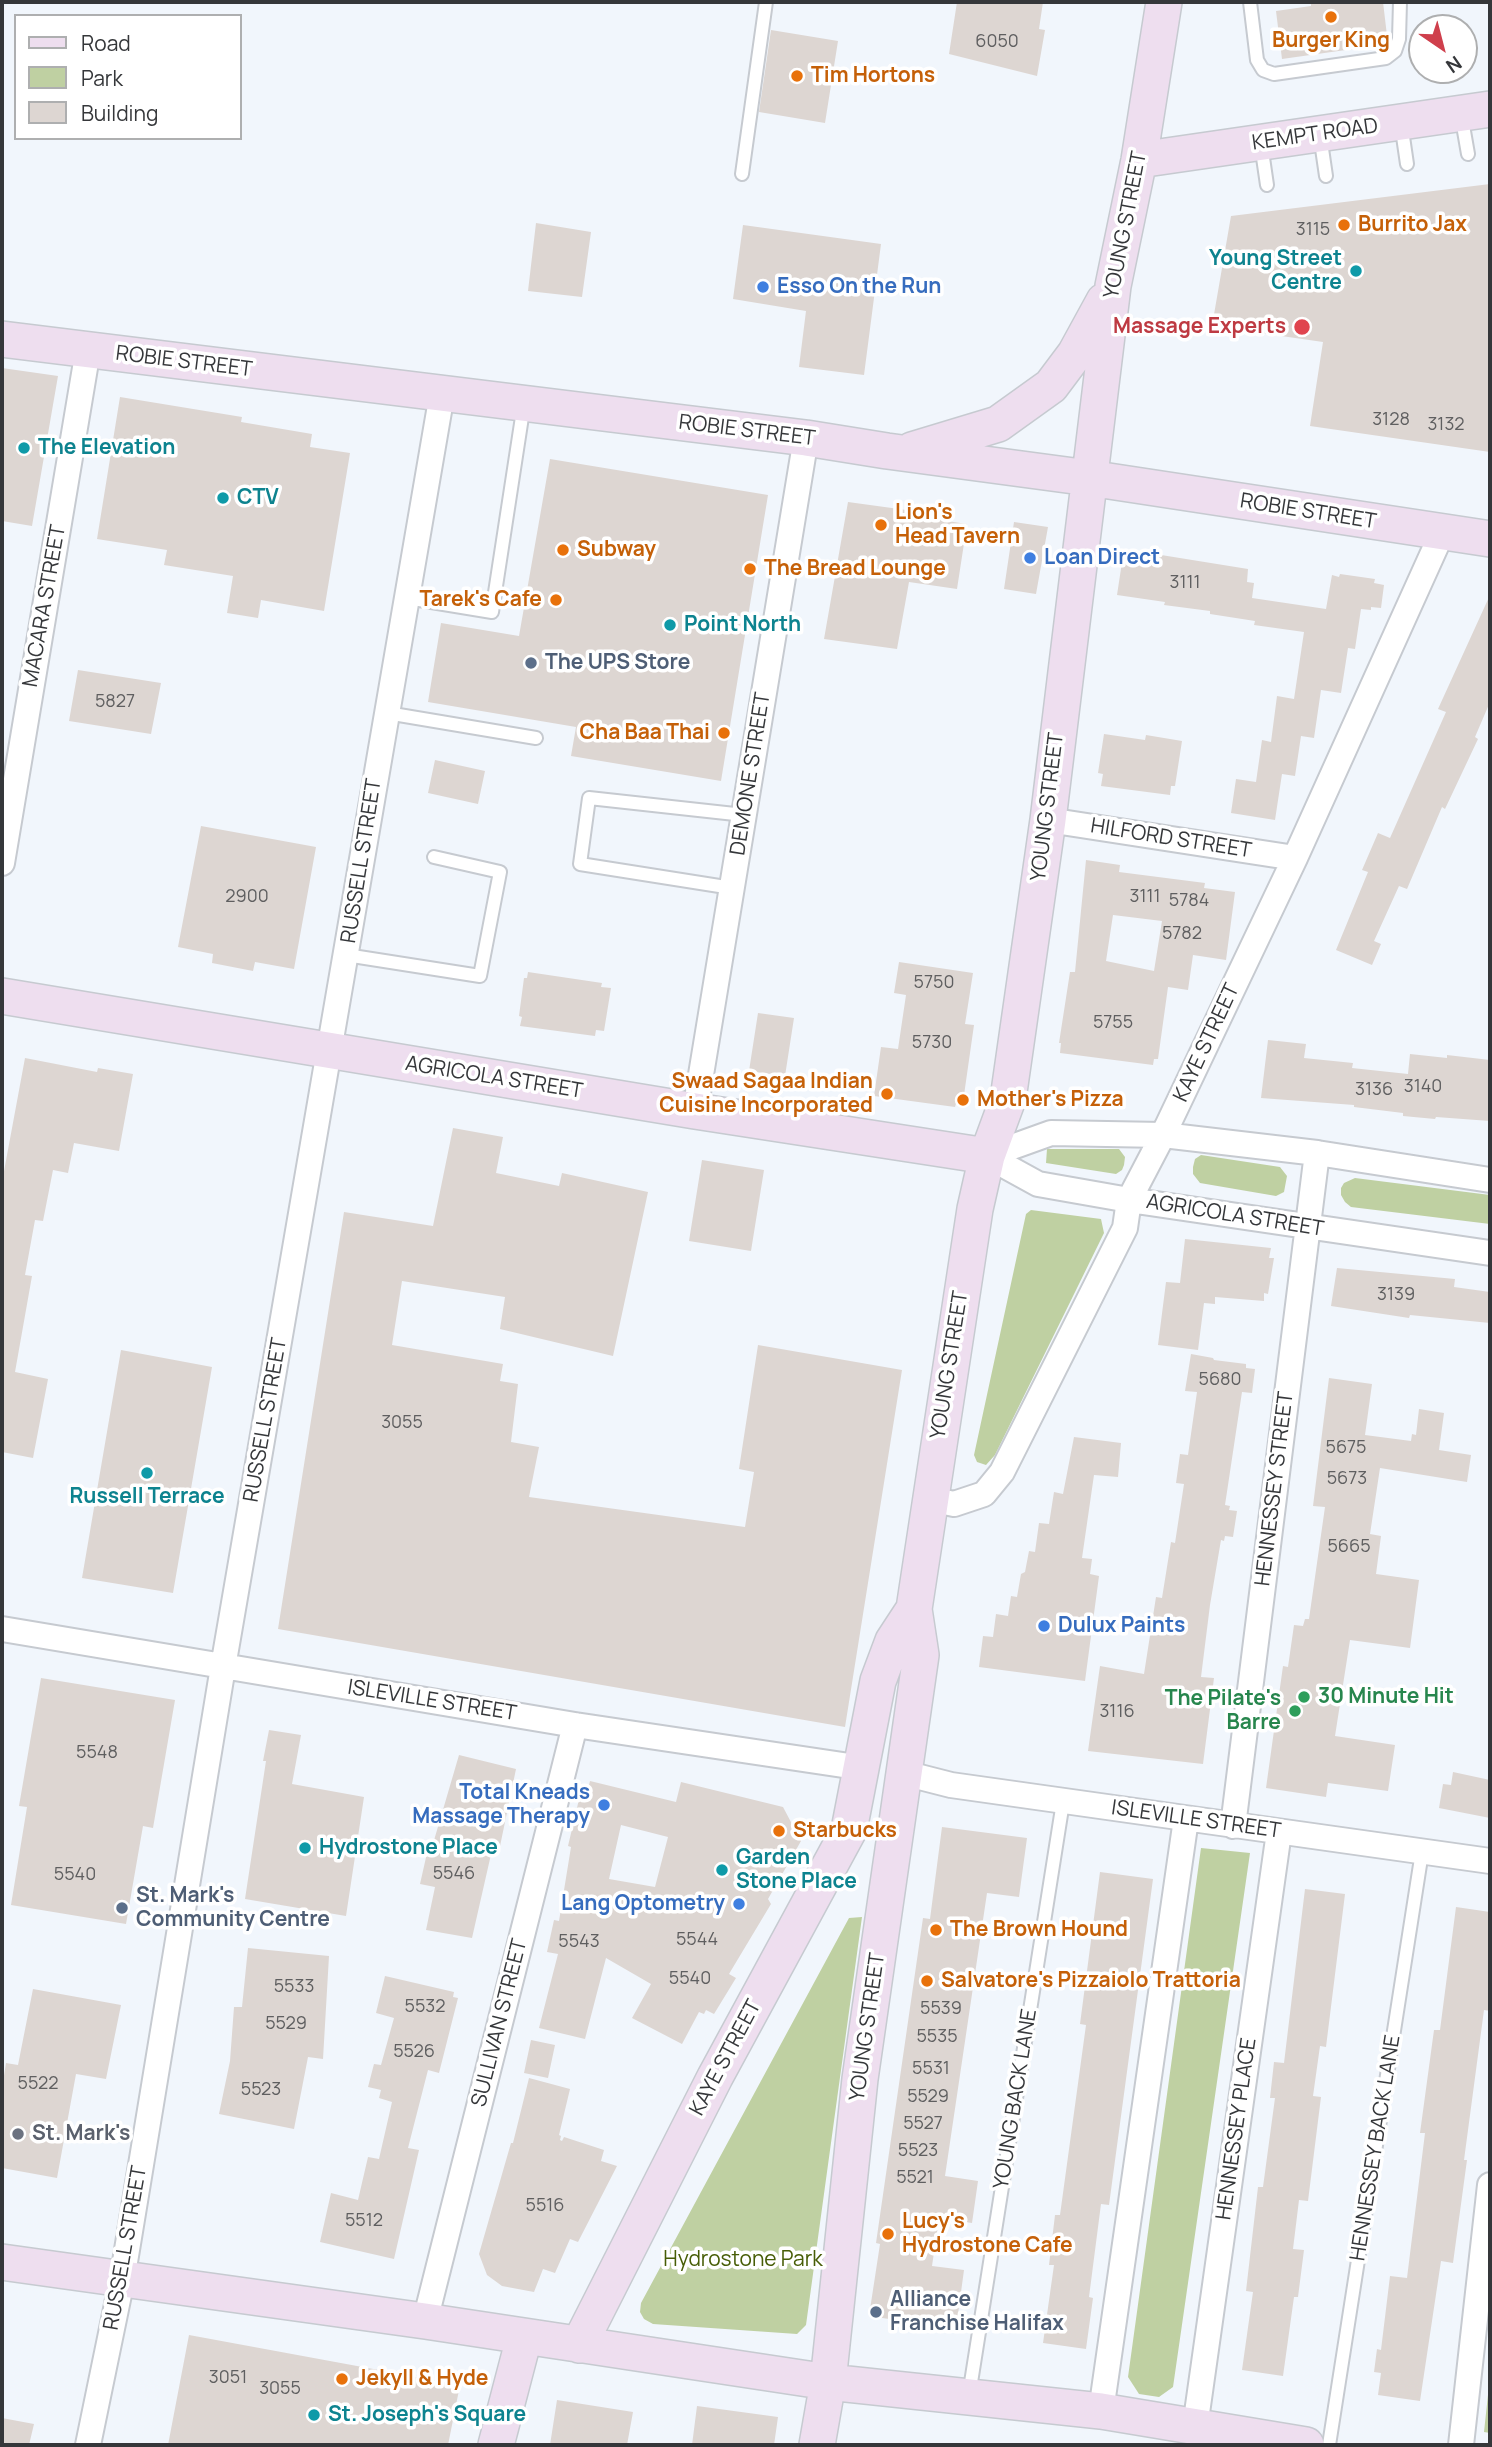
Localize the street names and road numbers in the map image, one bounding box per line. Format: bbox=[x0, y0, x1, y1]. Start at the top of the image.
street label: KEMPT ROAD bbox=[1250, 114, 1380, 156]
street label: YOUNG STREET bbox=[1099, 149, 1153, 301]
street label: ROBIE STREET bbox=[114, 341, 254, 383]
street label: ROBIE STREET bbox=[677, 410, 817, 452]
street label: ROBIE STREET bbox=[1238, 489, 1378, 535]
street label: MACARA STREET bbox=[18, 523, 72, 689]
street label: DEMONE STREET bbox=[726, 691, 776, 857]
street label: YOUNG STREET bbox=[1026, 731, 1070, 883]
street label: RUSSELL STREET bbox=[337, 777, 387, 945]
street label: HILFORD STREET bbox=[1089, 814, 1253, 864]
street label: KAYE STREET bbox=[1169, 980, 1245, 1106]
street label: AGRICOLA STREET bbox=[403, 1052, 585, 1104]
street label: AGRICOLA STREET bbox=[1144, 1190, 1326, 1242]
street label: YOUNG STREET bbox=[926, 1289, 974, 1441]
street label: RUSSELL STREET bbox=[239, 1336, 293, 1504]
street label: HENNESSEY STREET bbox=[1251, 1390, 1299, 1588]
street label: ISLEVILLE STREET bbox=[346, 1675, 518, 1727]
street label: ISLEVILLE STREET bbox=[1110, 1796, 1282, 1844]
street label: SULLIVAN STREET bbox=[467, 1936, 533, 2110]
street label: YOUNG STREET bbox=[845, 1951, 891, 2103]
street label: KAYE STREET bbox=[685, 1996, 767, 2120]
street label: YOUNG BACK LANE bbox=[989, 2007, 1043, 2191]
street label: HENNESSEY BACK LANE bbox=[1346, 2033, 1406, 2263]
street label: HENNESSEY PLACE bbox=[1212, 2036, 1262, 2222]
street label: RUSSELL STREET bbox=[99, 2164, 153, 2332]

